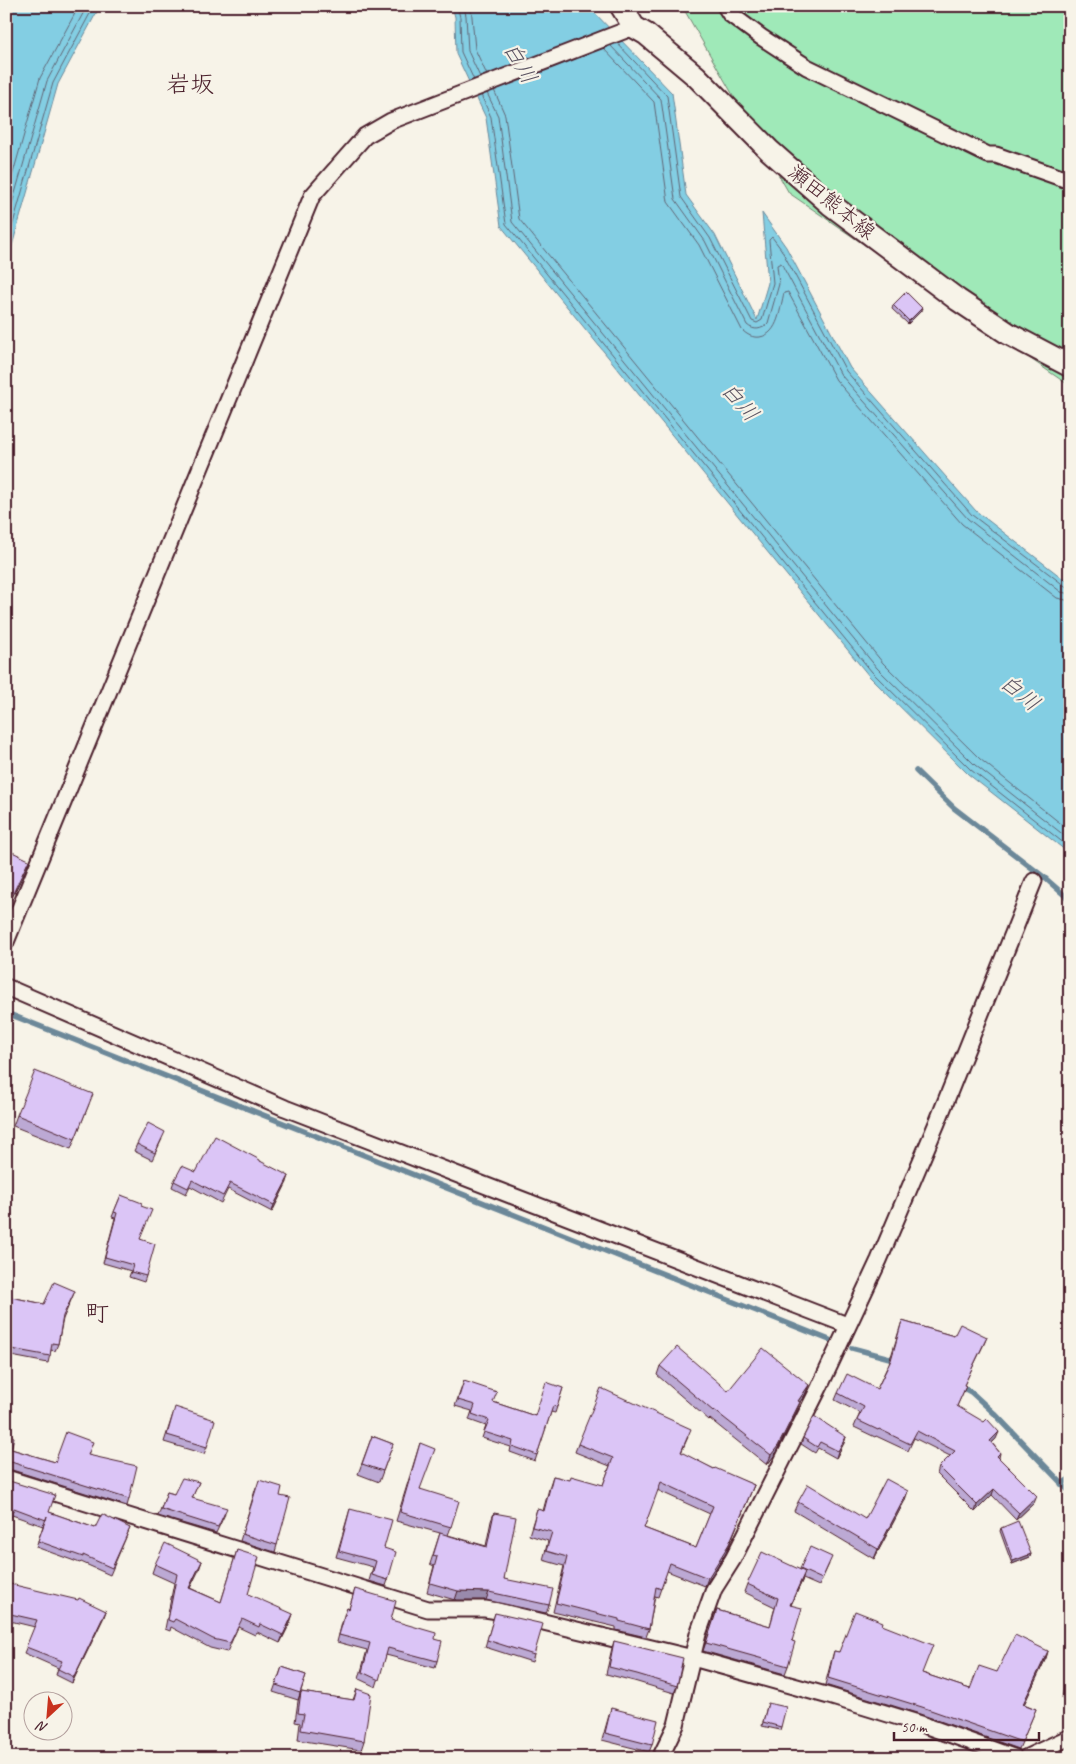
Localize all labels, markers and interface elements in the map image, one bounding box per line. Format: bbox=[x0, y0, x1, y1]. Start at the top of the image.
water label: 白川 bbox=[497, 37, 543, 89]
district label: 岩坂 bbox=[166, 69, 214, 99]
street label: 瀬田熊本線 bbox=[783, 159, 881, 245]
water label: 白川 bbox=[715, 376, 765, 428]
water label: 白川 bbox=[994, 668, 1046, 718]
district label: 町 bbox=[85, 1298, 109, 1328]
north arrow bbox=[22, 1692, 72, 1742]
scale bar bbox=[894, 1709, 1038, 1741]
text: N bbox=[33, 1717, 50, 1737]
text: 50 m bbox=[901, 1718, 928, 1737]

